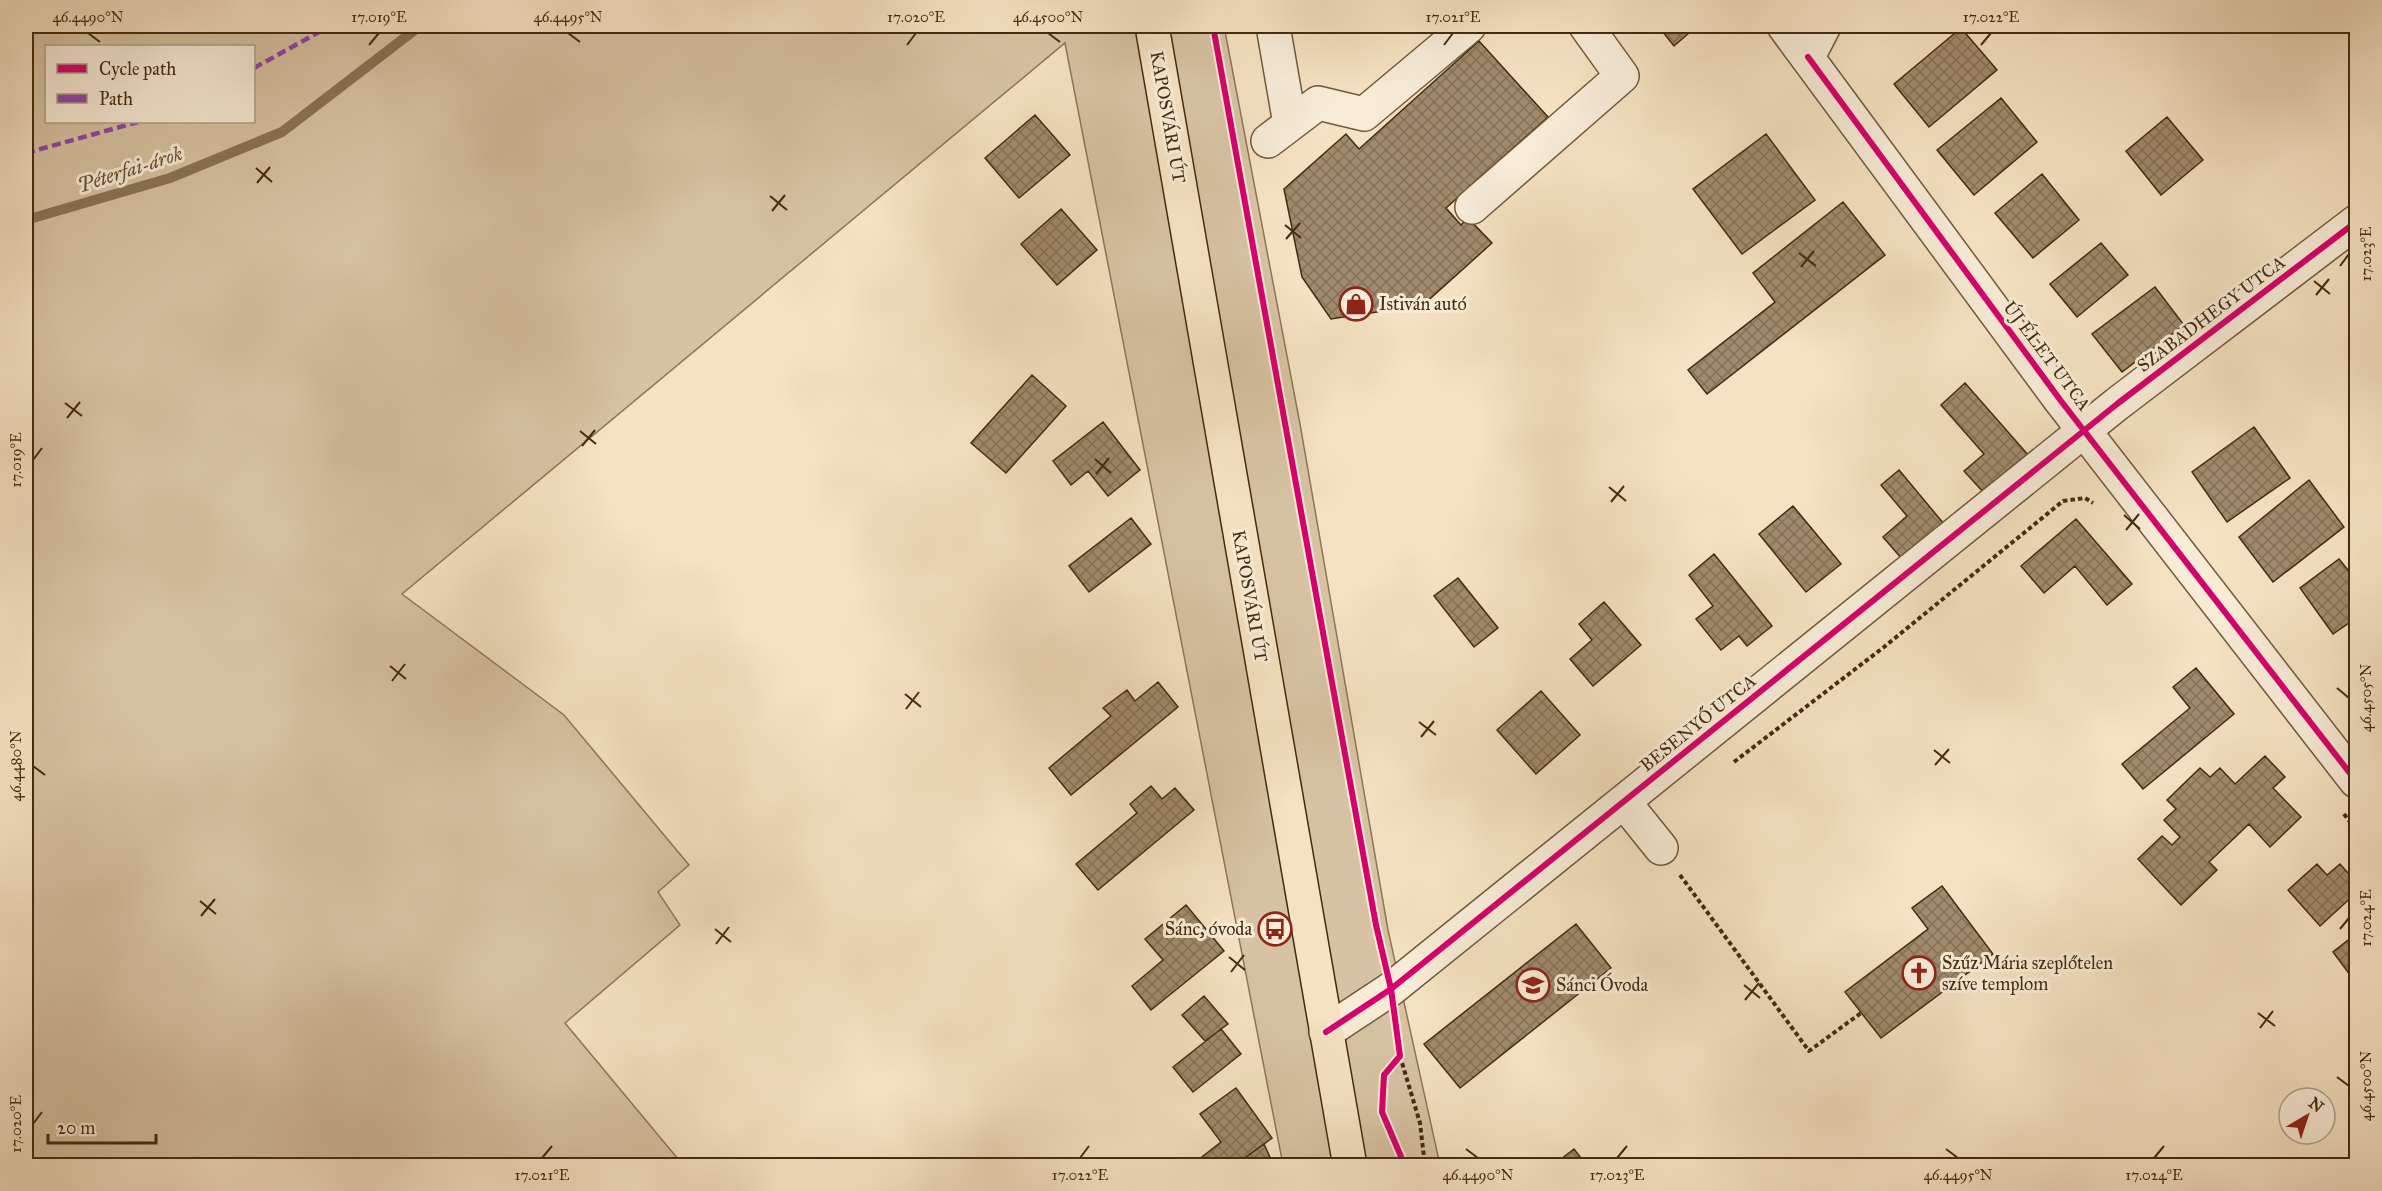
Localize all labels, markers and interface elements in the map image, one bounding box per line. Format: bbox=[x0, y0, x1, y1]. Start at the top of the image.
text: 46.4490°N bbox=[53, 8, 124, 26]
text: 17.019°E bbox=[351, 8, 407, 26]
text: 46.4495°N bbox=[533, 8, 603, 26]
text: 17.020°E bbox=[887, 8, 945, 26]
text: 46.4500°N bbox=[1013, 8, 1083, 26]
text: 17.021°E bbox=[1425, 8, 1481, 26]
text: 17.022°E bbox=[1963, 8, 2020, 26]
legend bbox=[45, 45, 255, 123]
street label: KAPOSVÁRI ÚT bbox=[1146, 49, 1192, 185]
text: Cycle path bbox=[99, 58, 176, 80]
text: Path bbox=[99, 88, 133, 110]
water label: Péterfai-árok bbox=[75, 141, 185, 197]
text: 17.023°E bbox=[2357, 226, 2375, 282]
street label: SZABADHEGY UTCA bbox=[2133, 251, 2289, 377]
shop icon: Istiván autó bbox=[1338, 286, 1374, 322]
place label: Istiván autó bbox=[1379, 293, 1467, 315]
street label: ÚJ ÉLET UTCA bbox=[1998, 296, 2097, 416]
text: 17.019°E bbox=[7, 432, 25, 488]
street label: KAPOSVÁRI ÚT bbox=[1228, 528, 1274, 664]
text: 46.4505°N bbox=[2357, 663, 2375, 732]
street label: BESENYŐ UTCA bbox=[1634, 668, 1760, 776]
text: 46.4480°N bbox=[7, 730, 25, 801]
text: 17.024°E bbox=[2357, 889, 2375, 947]
bus stop icon: Sánc, óvoda bbox=[1257, 911, 1293, 947]
place label: Sánc, óvoda bbox=[1165, 918, 1252, 940]
place label: Szűz Mária szeplőtelen szíve templom bbox=[1942, 952, 2113, 995]
church icon: Szűz Mária szeplőtelen szíve templom bbox=[1901, 955, 1937, 991]
school or university icon: Sánci Óvoda bbox=[1515, 967, 1551, 1003]
place label: Sánci Óvoda bbox=[1556, 972, 1649, 996]
text: 46.4500°N bbox=[2357, 1051, 2375, 1121]
north arrow bbox=[2277, 1086, 2337, 1146]
text: N bbox=[2305, 1093, 2328, 1117]
text: 17.020°E bbox=[7, 1095, 25, 1153]
scale bar bbox=[48, 1107, 156, 1145]
text: 20 m bbox=[57, 1117, 95, 1139]
text: 17.021°E bbox=[514, 1166, 570, 1184]
text: 17.022°E bbox=[1052, 1166, 1109, 1184]
text: 46.4490°N bbox=[1443, 1166, 1514, 1184]
text: 17.023°E bbox=[1589, 1166, 1645, 1184]
text: 46.4495°N bbox=[1923, 1166, 1993, 1184]
text: 17.024°E bbox=[2125, 1166, 2183, 1184]

